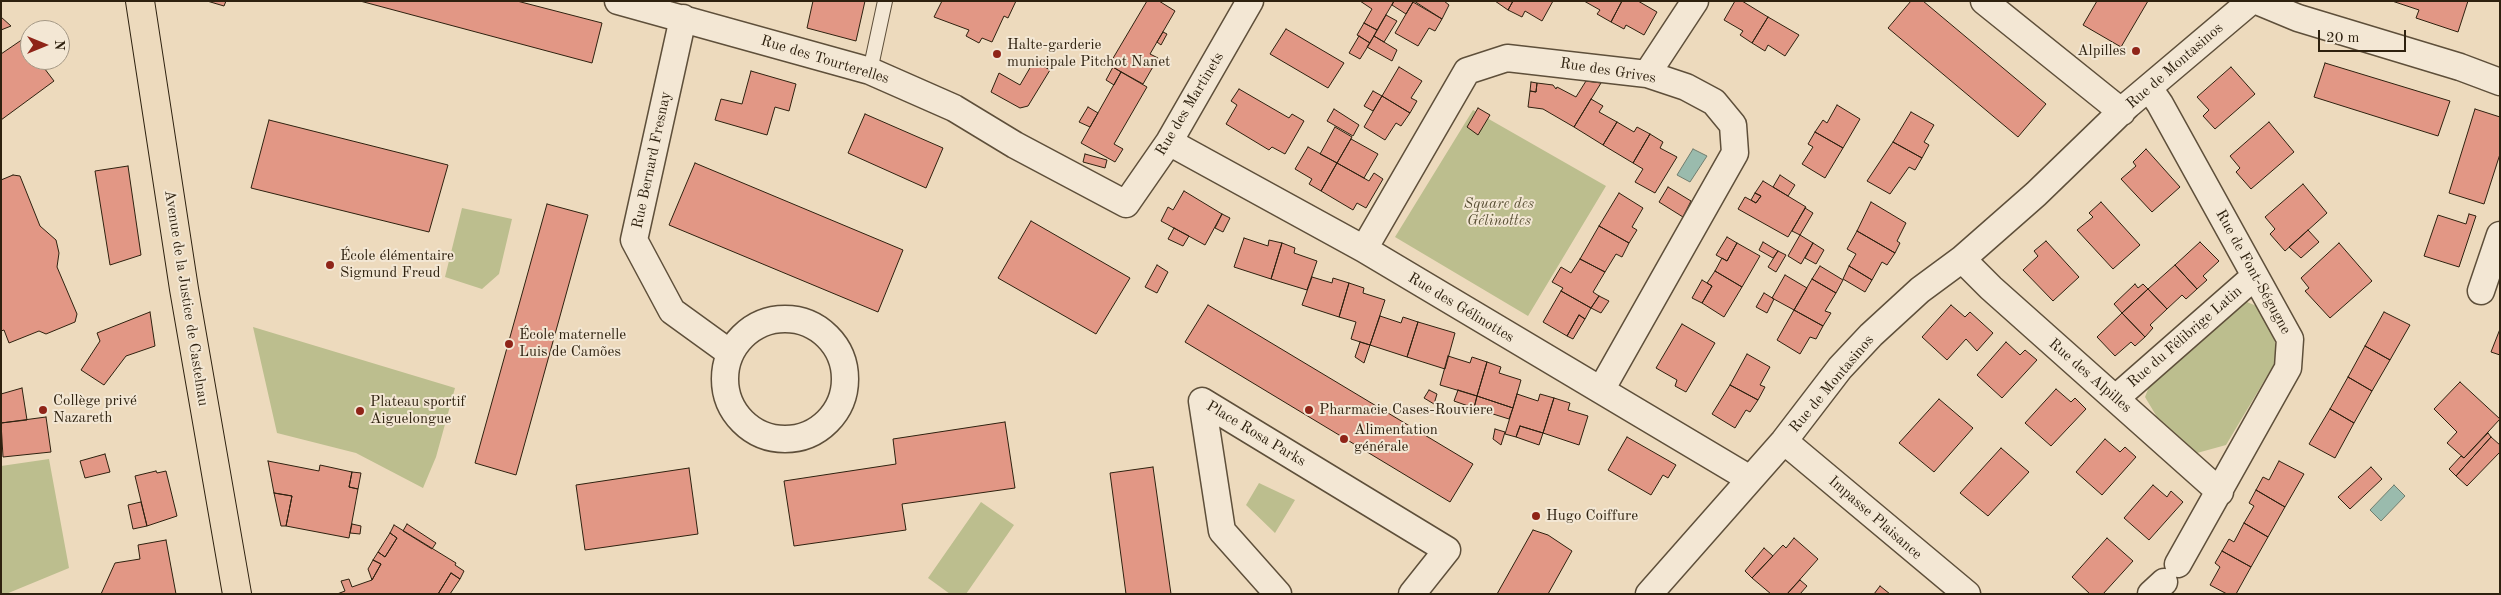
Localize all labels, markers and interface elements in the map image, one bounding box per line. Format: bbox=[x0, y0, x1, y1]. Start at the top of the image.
street label: Rue de Montasinos bbox=[2123, 19, 2227, 113]
north arrow bbox=[20, 20, 70, 70]
scale bar bbox=[2321, 20, 2408, 52]
text: 20 m bbox=[2326, 31, 2360, 46]
street label: Rue des Tourterelles bbox=[759, 32, 891, 88]
place label: Halte-garderie municipale Pitchot Nanet bbox=[1007, 36, 1170, 71]
text: N bbox=[52, 40, 66, 50]
place label: Alpilles bbox=[2077, 42, 2126, 60]
marker: Alpilles bbox=[2130, 45, 2142, 57]
marker: Halte-garderie municipale Pitchot Nanet bbox=[991, 48, 1003, 60]
street label: Rue des Martinets bbox=[1152, 49, 1228, 159]
street label: Rue des Grives bbox=[1559, 55, 1657, 87]
street label: Rue Bernard Fresnay bbox=[629, 90, 675, 230]
street label: Avenue de la Justice de Castelnau bbox=[160, 189, 212, 407]
park label: Square des Gélinottes bbox=[1464, 195, 1534, 230]
street label: Rue de Font-Ségugne bbox=[2211, 207, 2295, 337]
place label: École élémentaire Sigmund Freud bbox=[340, 247, 454, 282]
marker: École élémentaire Sigmund Freud bbox=[324, 259, 336, 271]
street label: Rue des Gélinottes bbox=[1405, 269, 1517, 347]
street label: Rue du Félibrige Latin bbox=[2124, 282, 2246, 392]
place label: École maternelle Luis de Camões bbox=[519, 326, 626, 361]
street label: Rue de Montasinos bbox=[1786, 331, 1878, 437]
street label: Rue des Alpilles bbox=[2045, 335, 2135, 417]
marker: École maternelle Luis de Camões bbox=[503, 338, 515, 350]
place label: Collège privé Nazareth bbox=[53, 392, 137, 427]
place label: Plateau sportif Aiguelongue bbox=[370, 393, 466, 428]
street label: Place Rosa Parks bbox=[1203, 397, 1309, 471]
place label: Pharmacie Cases-Rouviere bbox=[1319, 401, 1493, 419]
marker: Collège privé Nazareth bbox=[37, 404, 49, 416]
marker: Pharmacie Cases-Rouviere bbox=[1303, 404, 1315, 416]
marker: Plateau sportif Aiguelongue bbox=[354, 405, 366, 417]
place label: Alimentation générale bbox=[1354, 421, 1438, 456]
marker: Alimentation générale bbox=[1338, 433, 1350, 445]
street label: Impasse Plaisance bbox=[1824, 472, 1926, 564]
place label: Hugo Coiffure bbox=[1546, 507, 1638, 525]
marker: Hugo Coiffure bbox=[1530, 510, 1542, 522]

